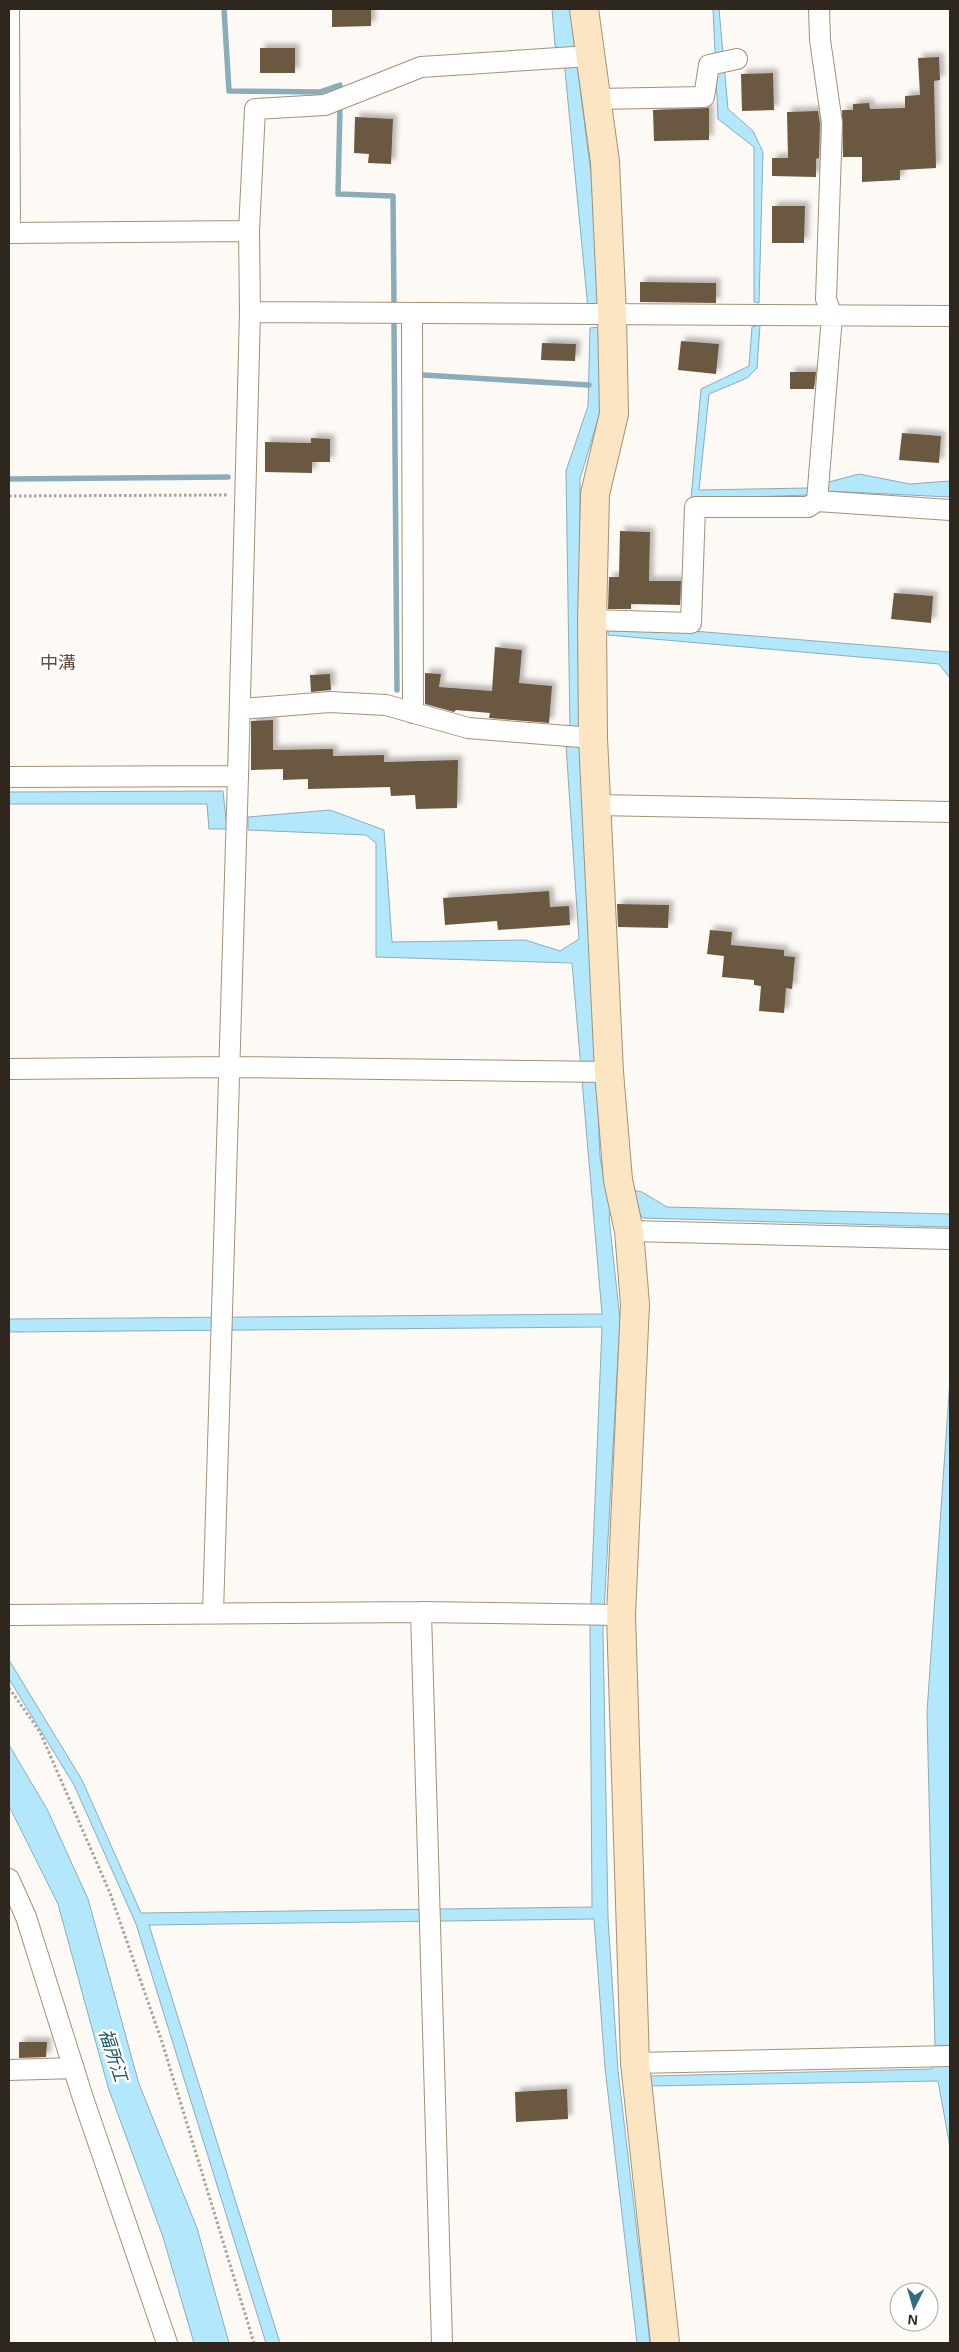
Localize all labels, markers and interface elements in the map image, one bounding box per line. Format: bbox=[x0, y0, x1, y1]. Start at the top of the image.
district label: 中溝 bbox=[40, 653, 76, 673]
water label: 福所江 bbox=[95, 2026, 131, 2086]
north arrow bbox=[889, 2282, 939, 2332]
text: N bbox=[907, 2312, 919, 2328]

